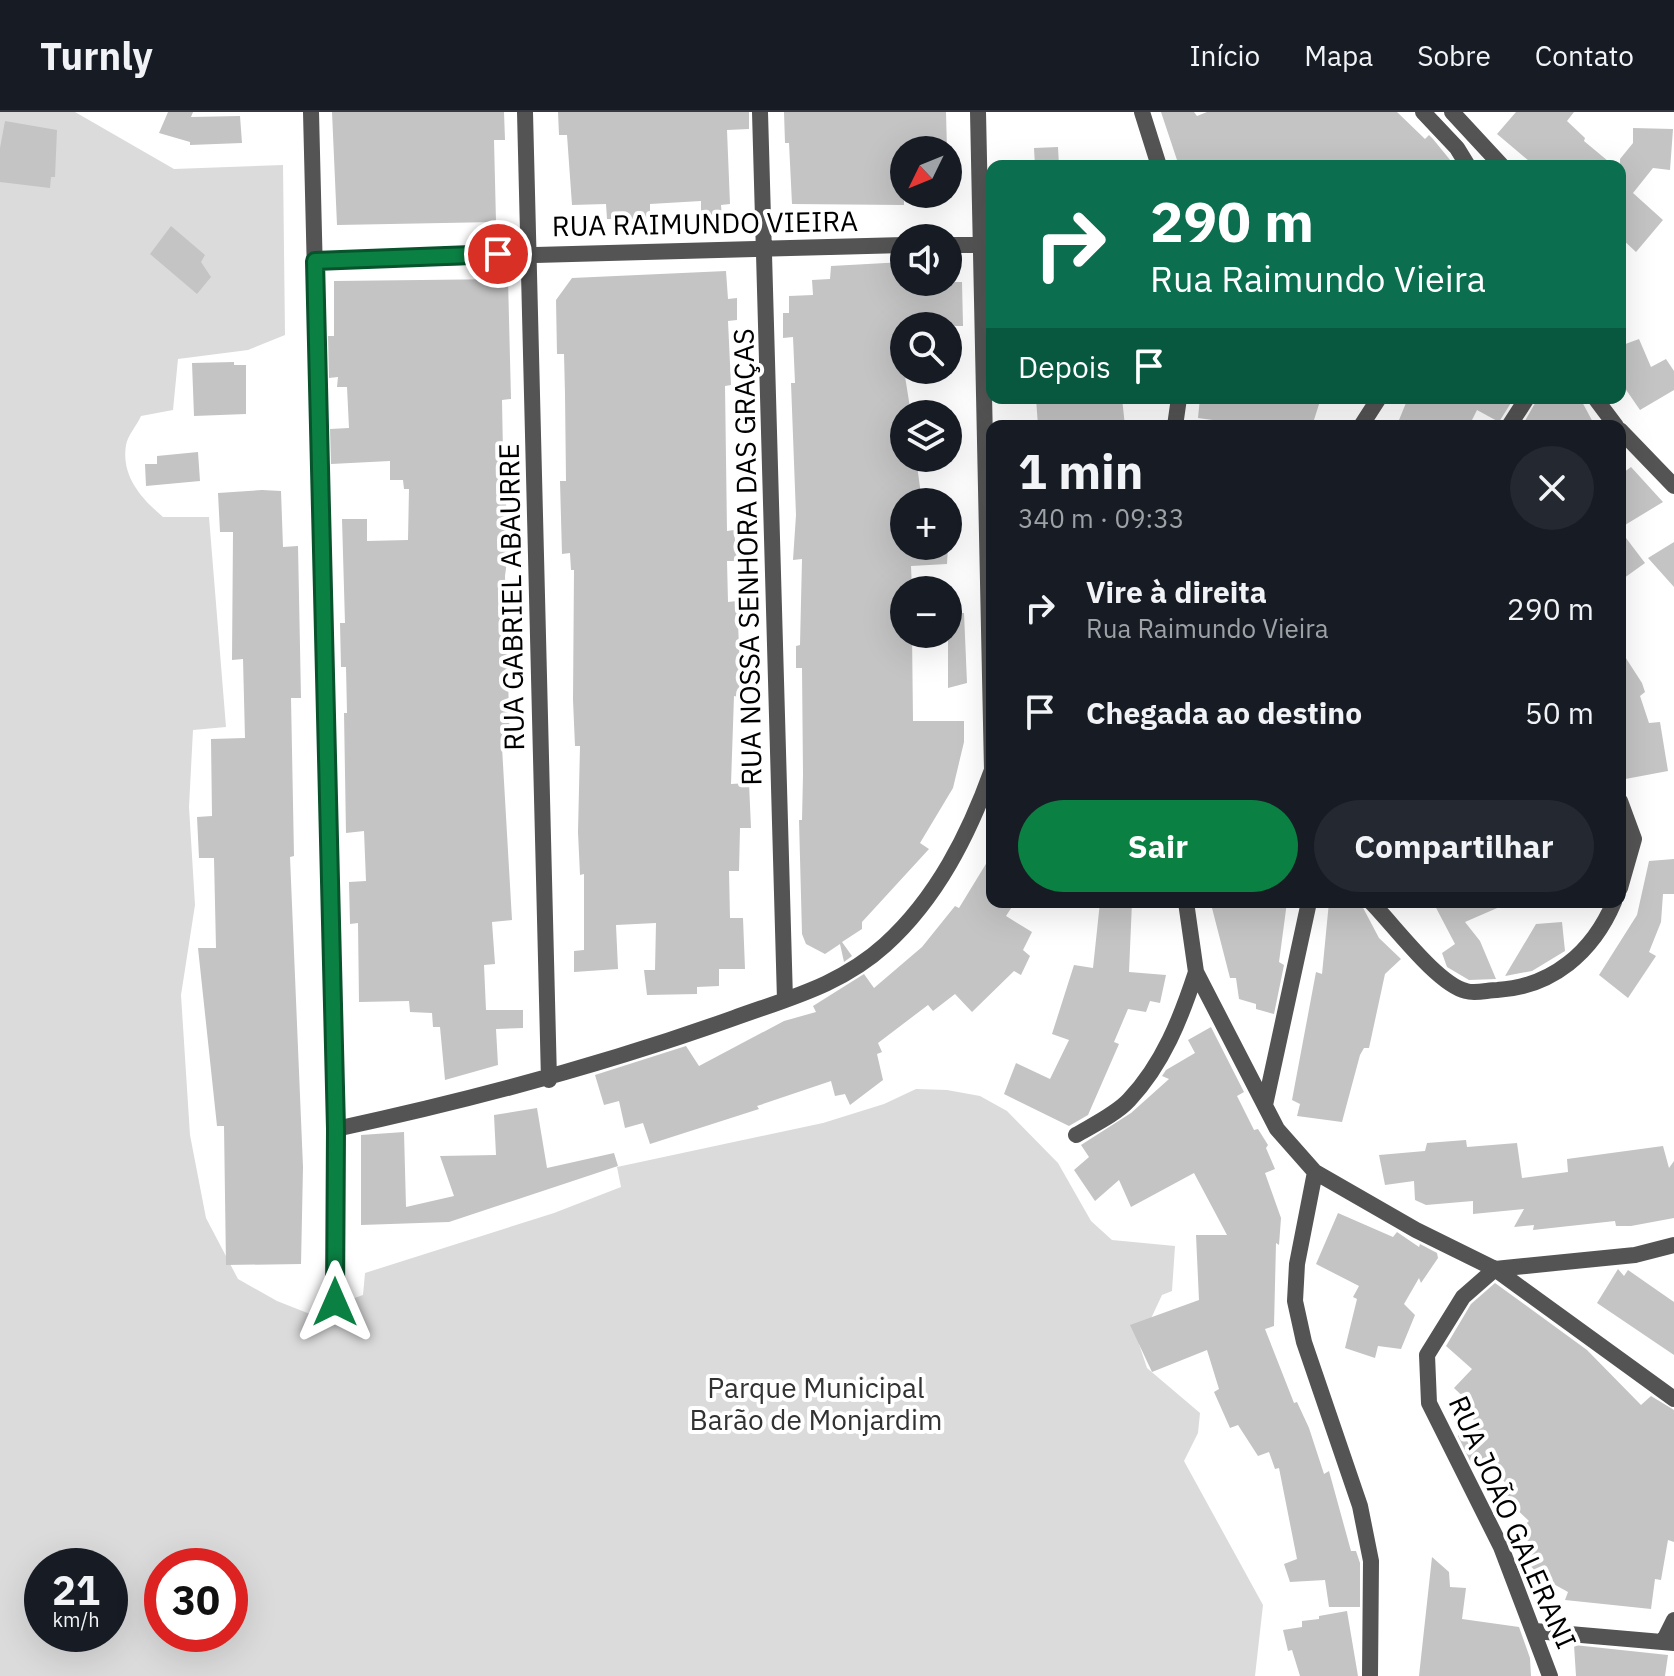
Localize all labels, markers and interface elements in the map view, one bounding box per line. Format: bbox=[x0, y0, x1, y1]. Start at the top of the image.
text: Turnly bbox=[40, 31, 153, 80]
text: Início bbox=[1189, 37, 1260, 74]
text: Mapa bbox=[1304, 37, 1373, 74]
text: Sobre bbox=[1417, 37, 1491, 74]
text: Contato bbox=[1535, 37, 1634, 74]
north arrow bbox=[890, 136, 962, 208]
map controls bbox=[890, 136, 962, 648]
text: 290 m bbox=[1150, 185, 1314, 257]
icon: right bbox=[1018, 192, 1122, 296]
street label: RUA RAIMUNDO VIEIRA bbox=[552, 202, 858, 244]
pin bbox=[464, 220, 532, 288]
button: sound bbox=[890, 224, 962, 296]
icon: arrive bbox=[476, 232, 520, 276]
text: Rua Raimundo Vieira bbox=[1150, 255, 1486, 302]
button: search bbox=[890, 312, 962, 384]
street label: RUA NOSSA SENHORA DAS GRAÇAS bbox=[725, 328, 769, 786]
icon: arrive bbox=[1127, 344, 1171, 388]
text: Depois bbox=[1018, 347, 1111, 386]
button: layers bbox=[890, 400, 962, 472]
text: 1 min bbox=[1018, 440, 1143, 502]
street label: RUA GABRIEL ABAURRE bbox=[490, 443, 532, 751]
button: close bbox=[1510, 446, 1594, 530]
button: + bbox=[890, 488, 962, 560]
text: 340 m · 09:33 bbox=[1018, 501, 1184, 535]
text: Vire à direita bbox=[1086, 572, 1267, 611]
button: − bbox=[890, 576, 962, 648]
icon: right bbox=[1018, 586, 1062, 630]
text: 290 m bbox=[1507, 589, 1594, 628]
text: Rua Raimundo Vieira bbox=[1086, 611, 1329, 645]
icon: arrive bbox=[1018, 690, 1062, 734]
text: Chegada ao destino bbox=[1086, 693, 1362, 732]
text: 50 m bbox=[1525, 693, 1594, 732]
button: Sair bbox=[1018, 800, 1298, 892]
button: Compartilhar bbox=[1314, 800, 1594, 892]
position arrow bbox=[293, 1260, 377, 1344]
park label: Parque Municipal Barão de Monjardim bbox=[690, 1369, 942, 1438]
street label: RUA JOÃO GALERANI bbox=[1441, 1390, 1585, 1654]
speed limit sign: 30 bbox=[144, 1548, 248, 1652]
text: 21 bbox=[52, 1564, 100, 1616]
text: km/h bbox=[52, 1606, 100, 1633]

